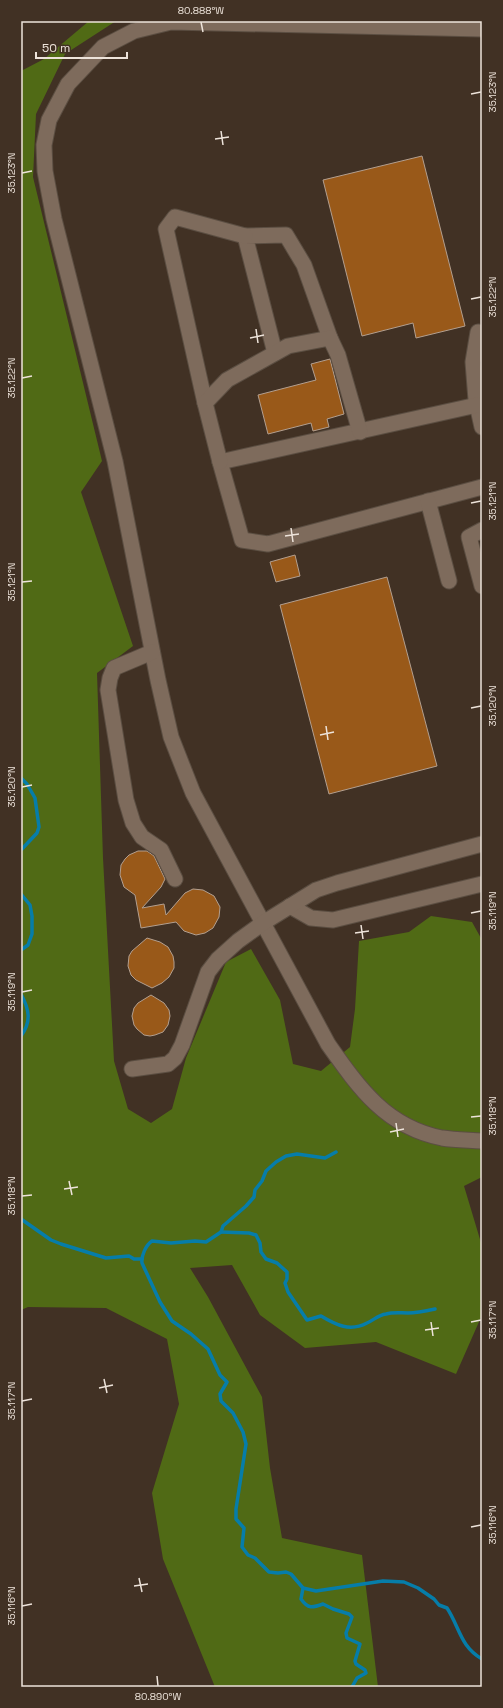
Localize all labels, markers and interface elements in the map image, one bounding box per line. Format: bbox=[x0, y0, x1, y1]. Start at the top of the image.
text: 80.888°W bbox=[178, 4, 224, 17]
scale bar bbox=[36, 34, 127, 60]
text: 50 m bbox=[42, 40, 70, 56]
text: 35.123°N bbox=[486, 72, 499, 112]
text: 35.123°N bbox=[5, 153, 18, 193]
text: 35.122°N bbox=[486, 277, 499, 317]
text: 35.122°N bbox=[5, 358, 18, 398]
text: 35.121°N bbox=[486, 482, 499, 521]
text: 35.121°N bbox=[5, 563, 18, 602]
text: 35.120°N bbox=[486, 685, 499, 727]
text: 35.120°N bbox=[5, 766, 18, 808]
text: 35.119°N bbox=[486, 891, 499, 931]
text: 35.119°N bbox=[5, 972, 18, 1012]
text: 35.118°N bbox=[486, 1096, 499, 1136]
text: 35.118°N bbox=[5, 1176, 18, 1216]
text: 35.117°N bbox=[486, 1301, 499, 1339]
text: 35.117°N bbox=[5, 1382, 18, 1420]
text: 35.116°N bbox=[486, 1505, 499, 1545]
text: 35.116°N bbox=[5, 1586, 18, 1626]
text: 80.890°W bbox=[135, 1690, 181, 1703]

